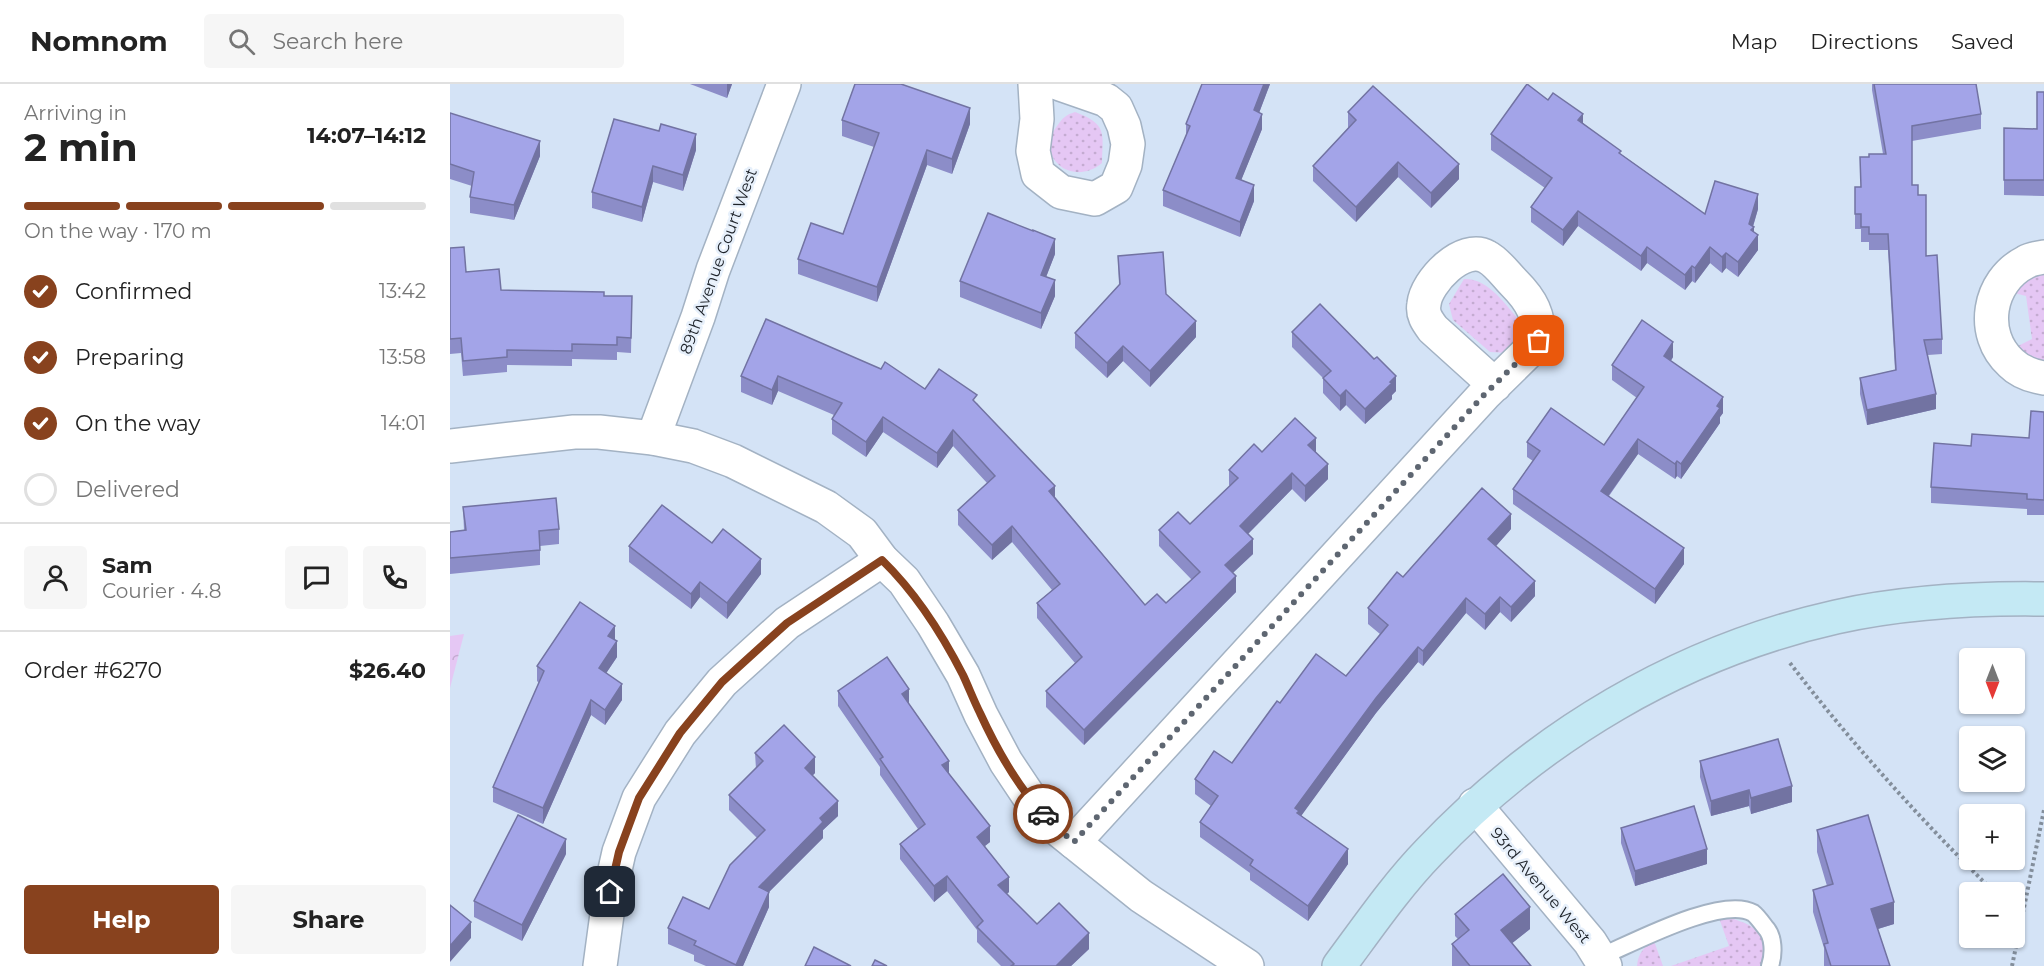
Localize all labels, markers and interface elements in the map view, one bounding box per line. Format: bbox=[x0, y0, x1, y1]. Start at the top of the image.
search box bbox=[204, 14, 624, 68]
text: Nomnom bbox=[30, 24, 168, 58]
icon: search bbox=[225, 25, 258, 58]
text: Search here bbox=[273, 28, 403, 55]
text: Map bbox=[1731, 29, 1777, 54]
text: Directions bbox=[1810, 29, 1918, 54]
text: Saved bbox=[1951, 29, 2014, 54]
text: Arriving in bbox=[24, 101, 127, 125]
text: 14:07–14:12 bbox=[307, 122, 426, 149]
text: 2 min bbox=[24, 123, 138, 171]
street label: 89th Avenue Court West bbox=[676, 165, 761, 357]
text: On the way · 170 m bbox=[24, 219, 212, 243]
icon: check bbox=[24, 275, 57, 308]
text: Confirmed bbox=[75, 278, 192, 305]
text: 13:42 bbox=[379, 279, 426, 303]
pin bbox=[1513, 315, 1564, 366]
icon: bag bbox=[1522, 324, 1555, 357]
icon: check bbox=[24, 341, 57, 374]
text: Preparing bbox=[75, 344, 184, 371]
text: 13:58 bbox=[379, 345, 426, 369]
icon: check bbox=[24, 407, 57, 440]
text: On the way bbox=[75, 410, 200, 437]
text: 14:01 bbox=[381, 411, 426, 435]
text: Delivered bbox=[75, 476, 180, 503]
button: person bbox=[24, 546, 87, 609]
button: chat bbox=[285, 546, 348, 609]
button: phone bbox=[363, 546, 426, 609]
text: Sam bbox=[102, 552, 153, 579]
text: Courier · 4.8 bbox=[102, 579, 221, 603]
north arrow bbox=[1959, 648, 2025, 714]
map controls bbox=[1959, 648, 2025, 948]
text: Order #6270 bbox=[24, 657, 162, 684]
text: $26.40 bbox=[349, 657, 426, 684]
button: layers bbox=[1959, 726, 2025, 792]
courier bbox=[1013, 784, 1073, 844]
icon: car bbox=[1027, 798, 1060, 831]
button: + bbox=[1959, 804, 2025, 870]
street label: 93rd Avenue West bbox=[1487, 824, 1595, 947]
pin bbox=[584, 866, 635, 917]
icon: home bbox=[593, 875, 626, 908]
button: − bbox=[1959, 882, 2025, 948]
button: Help bbox=[24, 885, 219, 954]
button: Share bbox=[231, 885, 426, 954]

